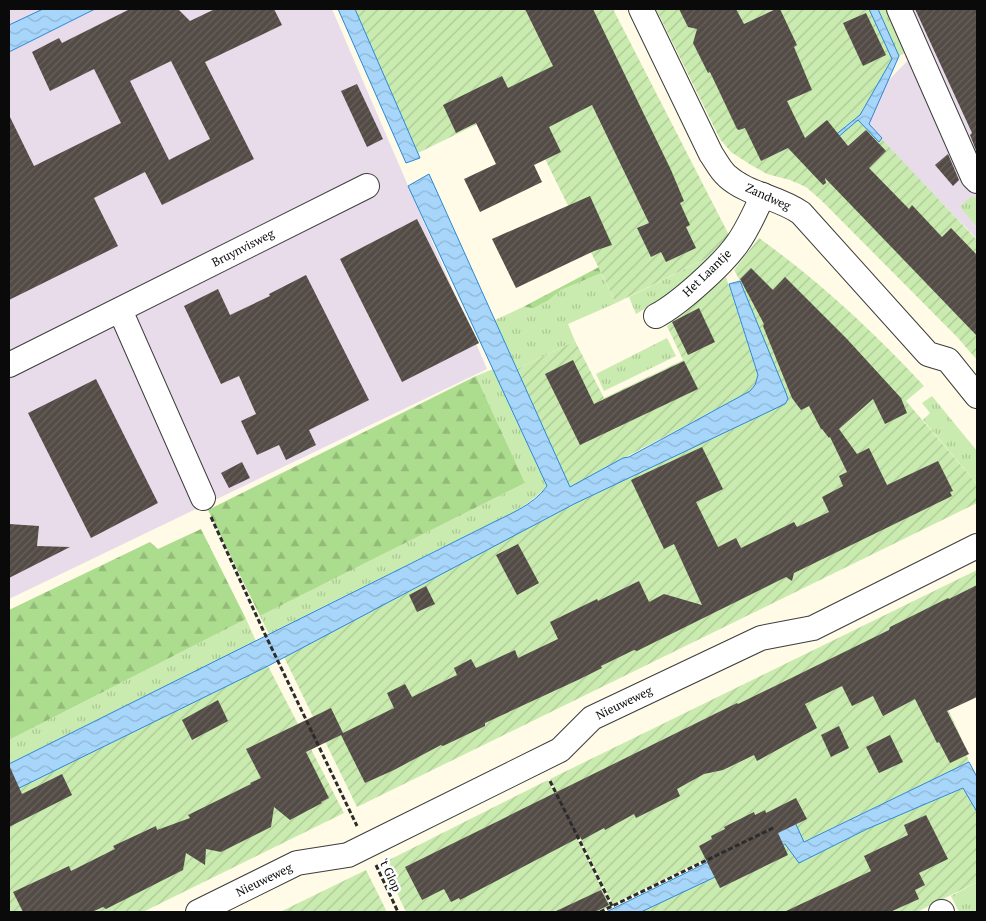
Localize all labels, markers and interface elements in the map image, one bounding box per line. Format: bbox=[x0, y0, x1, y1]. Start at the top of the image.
street label: Zandweg bbox=[743, 180, 794, 213]
street label: Bruynvisweg bbox=[209, 225, 277, 270]
street label: Het Laantje bbox=[679, 246, 734, 300]
street label: Nieuweweg bbox=[593, 682, 655, 723]
street label: 't Glop bbox=[376, 856, 405, 894]
street label: Nieuweweg bbox=[233, 859, 295, 900]

